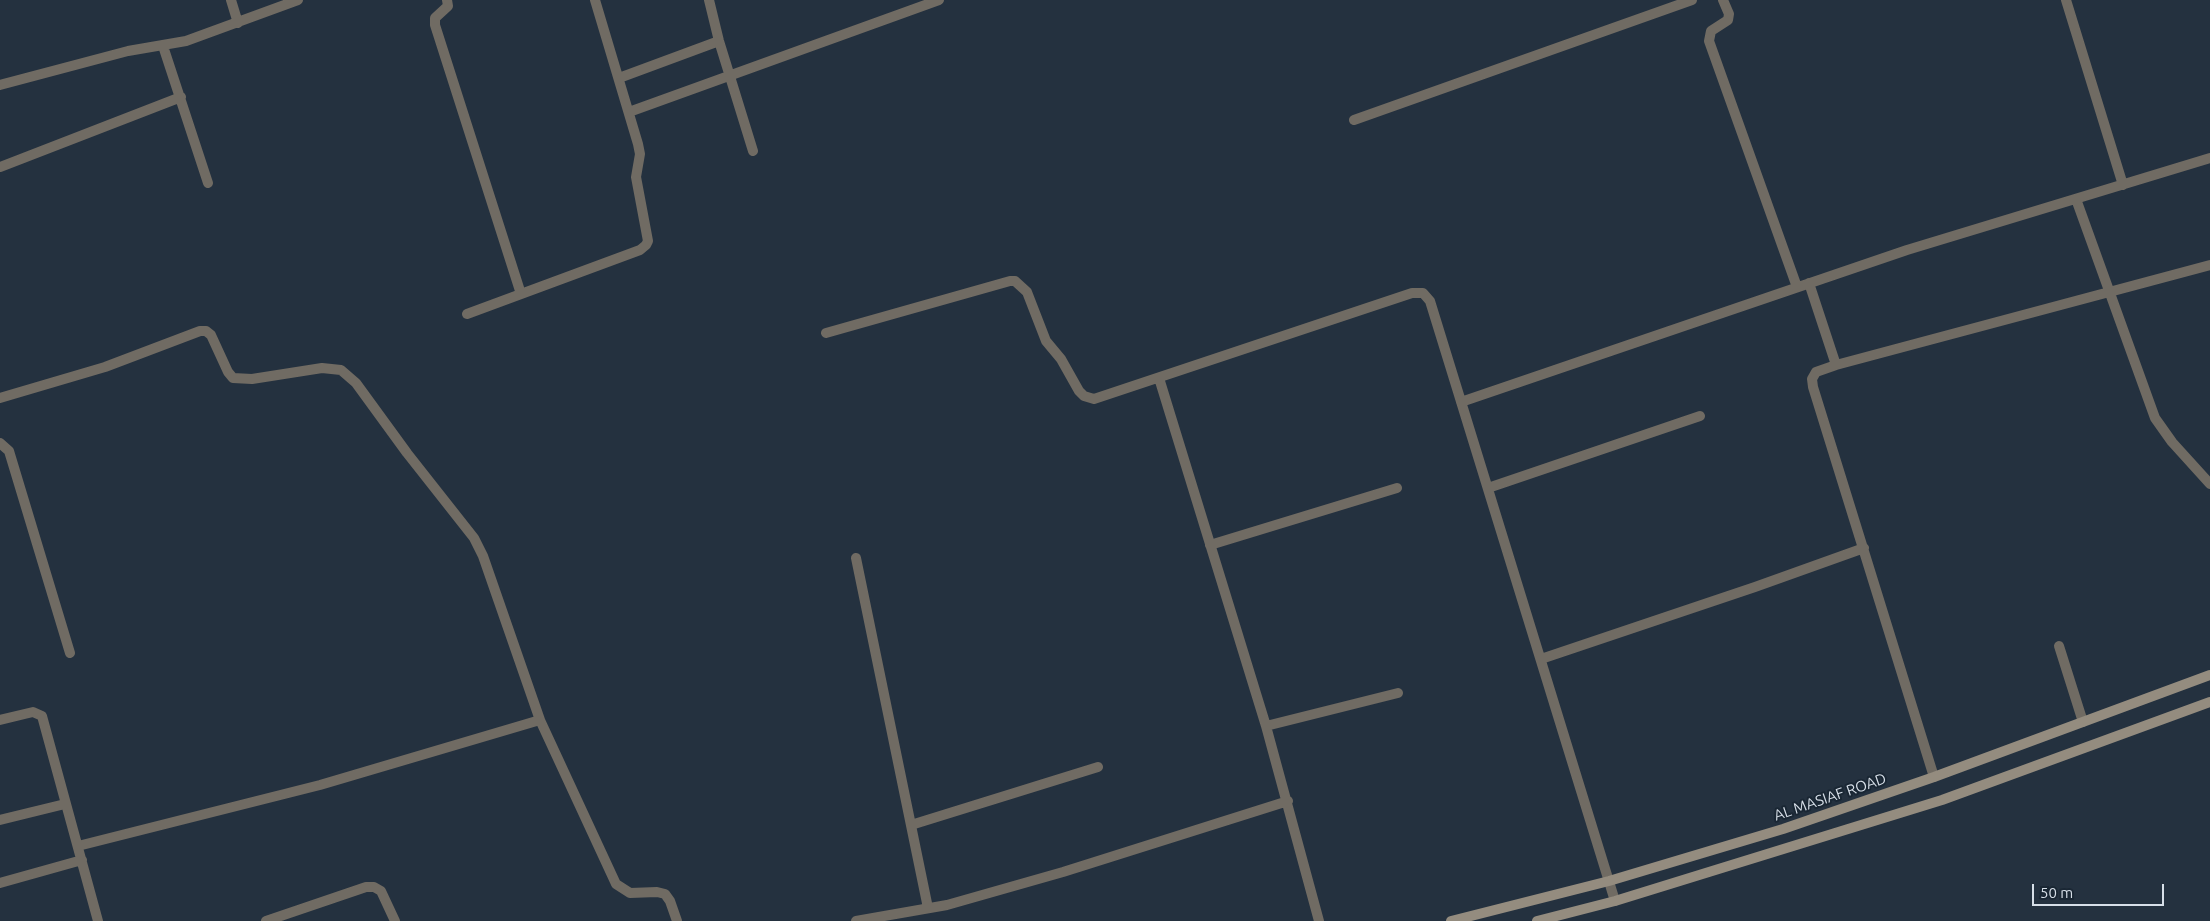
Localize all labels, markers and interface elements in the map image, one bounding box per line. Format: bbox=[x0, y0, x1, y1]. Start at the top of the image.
street label: AL MASIAF ROAD bbox=[1771, 769, 1889, 825]
scale bar bbox=[2035, 874, 2168, 906]
text: 50 m bbox=[2040, 884, 2073, 901]

